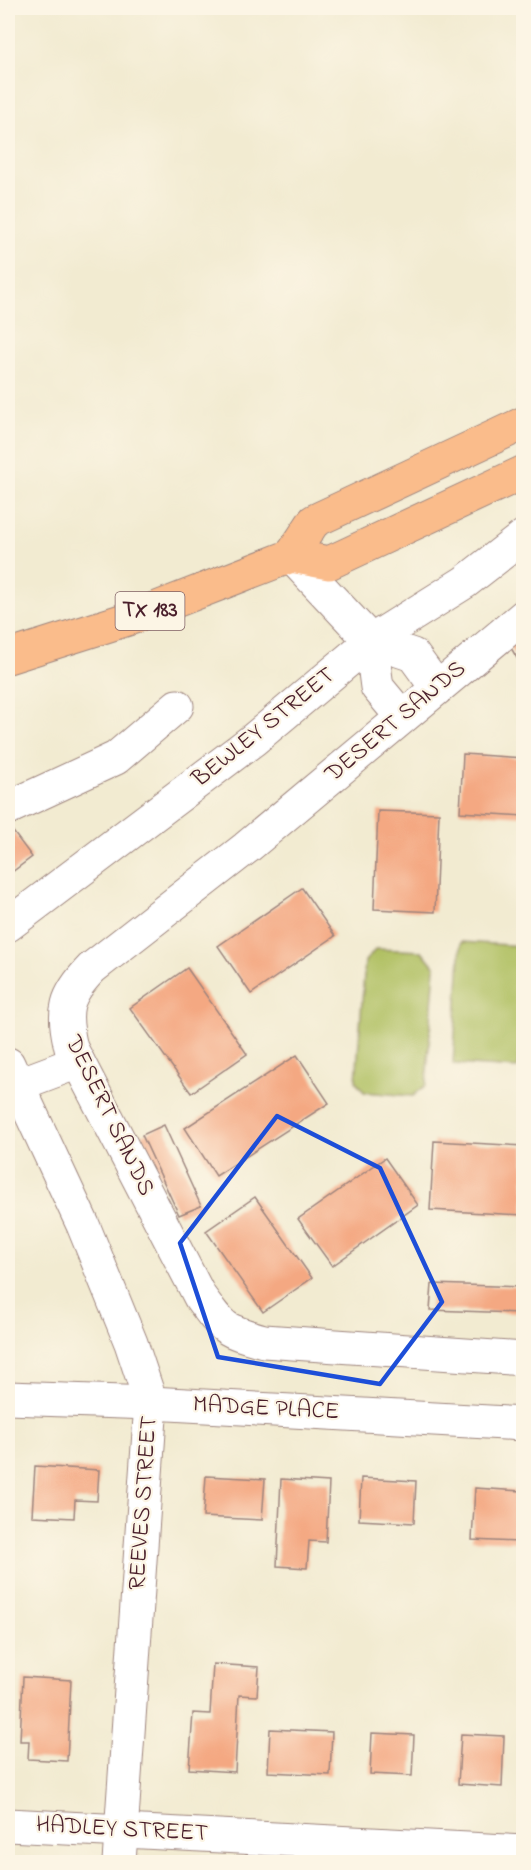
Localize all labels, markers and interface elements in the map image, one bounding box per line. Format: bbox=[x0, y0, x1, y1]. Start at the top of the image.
road number: TX 183 bbox=[116, 592, 184, 630]
street label: DESERT SANDS bbox=[317, 652, 474, 792]
street label: BEWLEY STREET bbox=[184, 659, 343, 797]
street label: DESERT SANDS bbox=[55, 1029, 163, 1202]
street label: MADGE PLACE bbox=[192, 1388, 340, 1430]
street label: REEVES STREET bbox=[120, 1414, 168, 1591]
street label: HADLEY STREET bbox=[35, 1808, 209, 1852]

